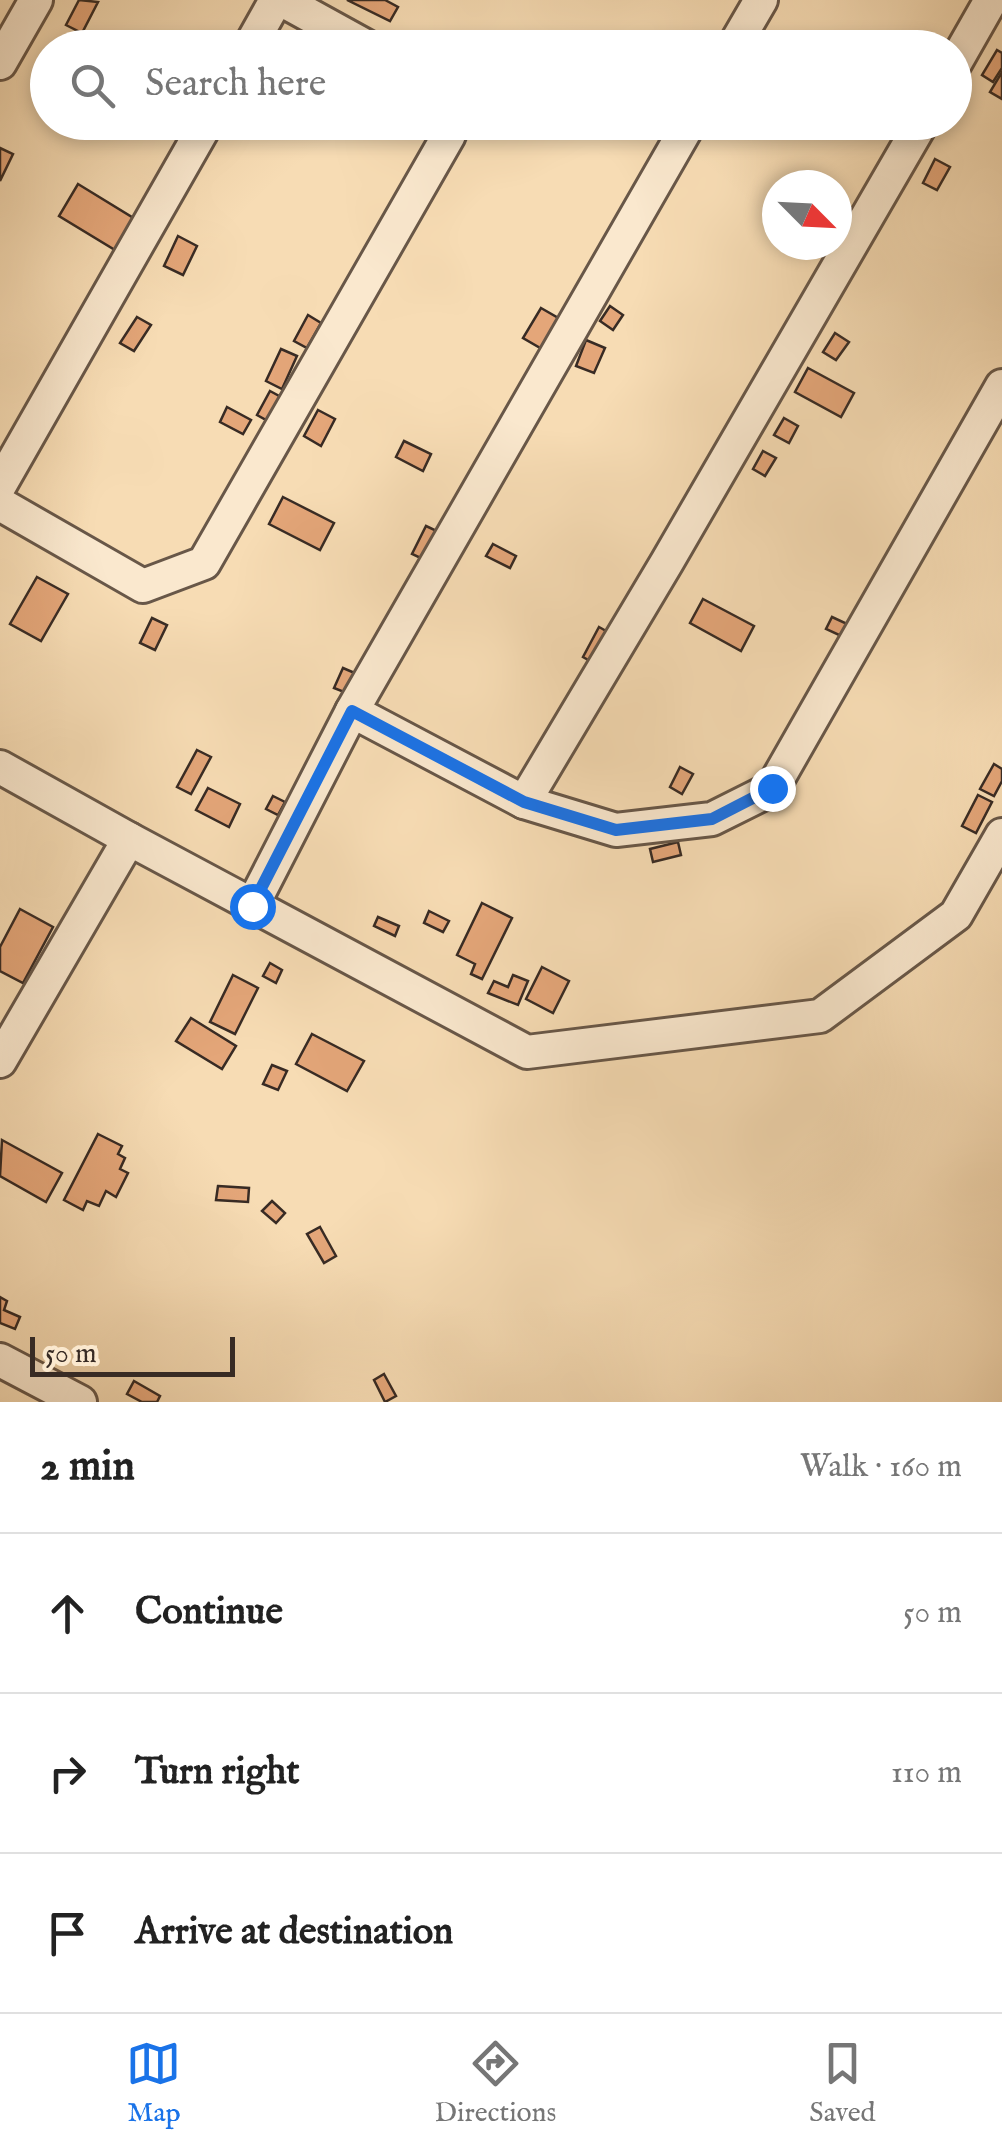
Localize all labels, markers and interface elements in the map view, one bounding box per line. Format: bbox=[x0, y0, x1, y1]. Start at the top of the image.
search box bbox=[30, 30, 972, 140]
icon: search bbox=[65, 58, 120, 113]
text: Search here bbox=[145, 61, 326, 109]
north arrow bbox=[762, 170, 852, 260]
route end bbox=[750, 766, 796, 812]
route start bbox=[230, 884, 276, 930]
scale bar bbox=[30, 1332, 235, 1376]
text: 50 m bbox=[45, 1337, 97, 1372]
text: 2 min bbox=[40, 1441, 135, 1494]
text: Walk · 160 m bbox=[800, 1447, 962, 1488]
icon: ahead bbox=[40, 1586, 95, 1641]
text: Continue bbox=[135, 1589, 283, 1637]
text: 50 m bbox=[903, 1593, 962, 1634]
icon: right bbox=[40, 1746, 95, 1801]
text: Turn right bbox=[135, 1749, 299, 1797]
text: 110 m bbox=[891, 1753, 962, 1794]
icon: arrive bbox=[40, 1906, 95, 1961]
text: Arrive at destination bbox=[135, 1909, 453, 1957]
tab: Map bbox=[126, 2036, 181, 2131]
tab: Directions bbox=[434, 2036, 556, 2131]
tab: Saved bbox=[809, 2036, 876, 2131]

